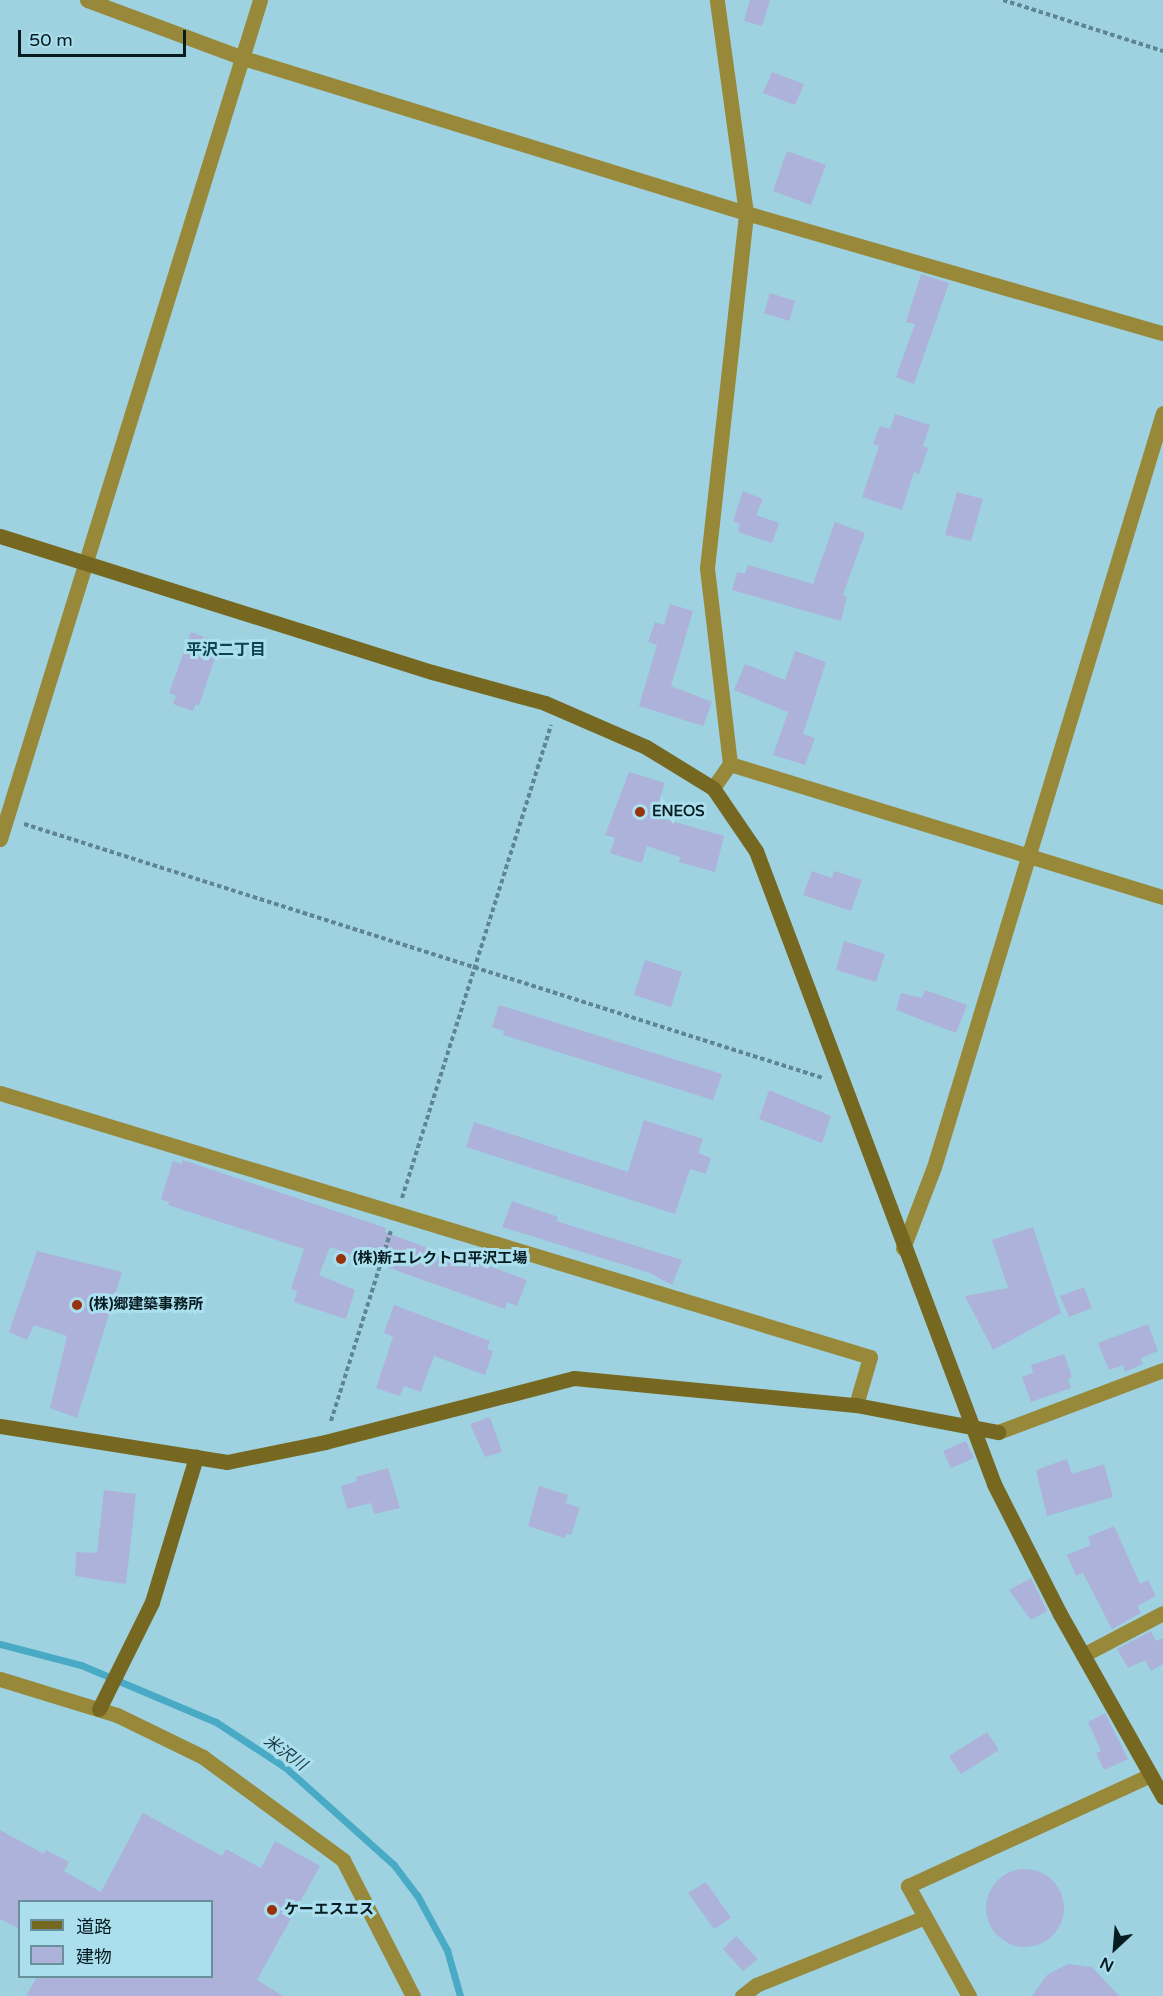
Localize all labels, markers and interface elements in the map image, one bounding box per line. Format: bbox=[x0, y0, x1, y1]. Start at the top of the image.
scale bar bbox=[21, 18, 189, 56]
text: 50 m bbox=[29, 29, 73, 51]
district label: 平沢二丁目 bbox=[186, 640, 266, 660]
place label: ENEOS bbox=[652, 803, 704, 821]
marker: ENEOS bbox=[633, 805, 647, 819]
place label: (株)新エレクトロ平沢工場 bbox=[353, 1250, 527, 1268]
marker: (株)新エレクトロ平沢工場 bbox=[334, 1252, 348, 1266]
place label: (株)郷建築事務所 bbox=[89, 1296, 203, 1314]
marker: (株)郷建築事務所 bbox=[70, 1298, 84, 1312]
water label: 米沢川 bbox=[260, 1731, 310, 1775]
legend bbox=[18, 1900, 213, 1978]
place label: ケーエスエス bbox=[284, 1901, 374, 1919]
marker: ケーエスエス bbox=[265, 1903, 279, 1917]
text: 道路 bbox=[76, 1916, 112, 1938]
north arrow bbox=[1085, 1918, 1145, 1978]
text: 建物 bbox=[76, 1946, 112, 1968]
text: N bbox=[1097, 1952, 1117, 1976]

